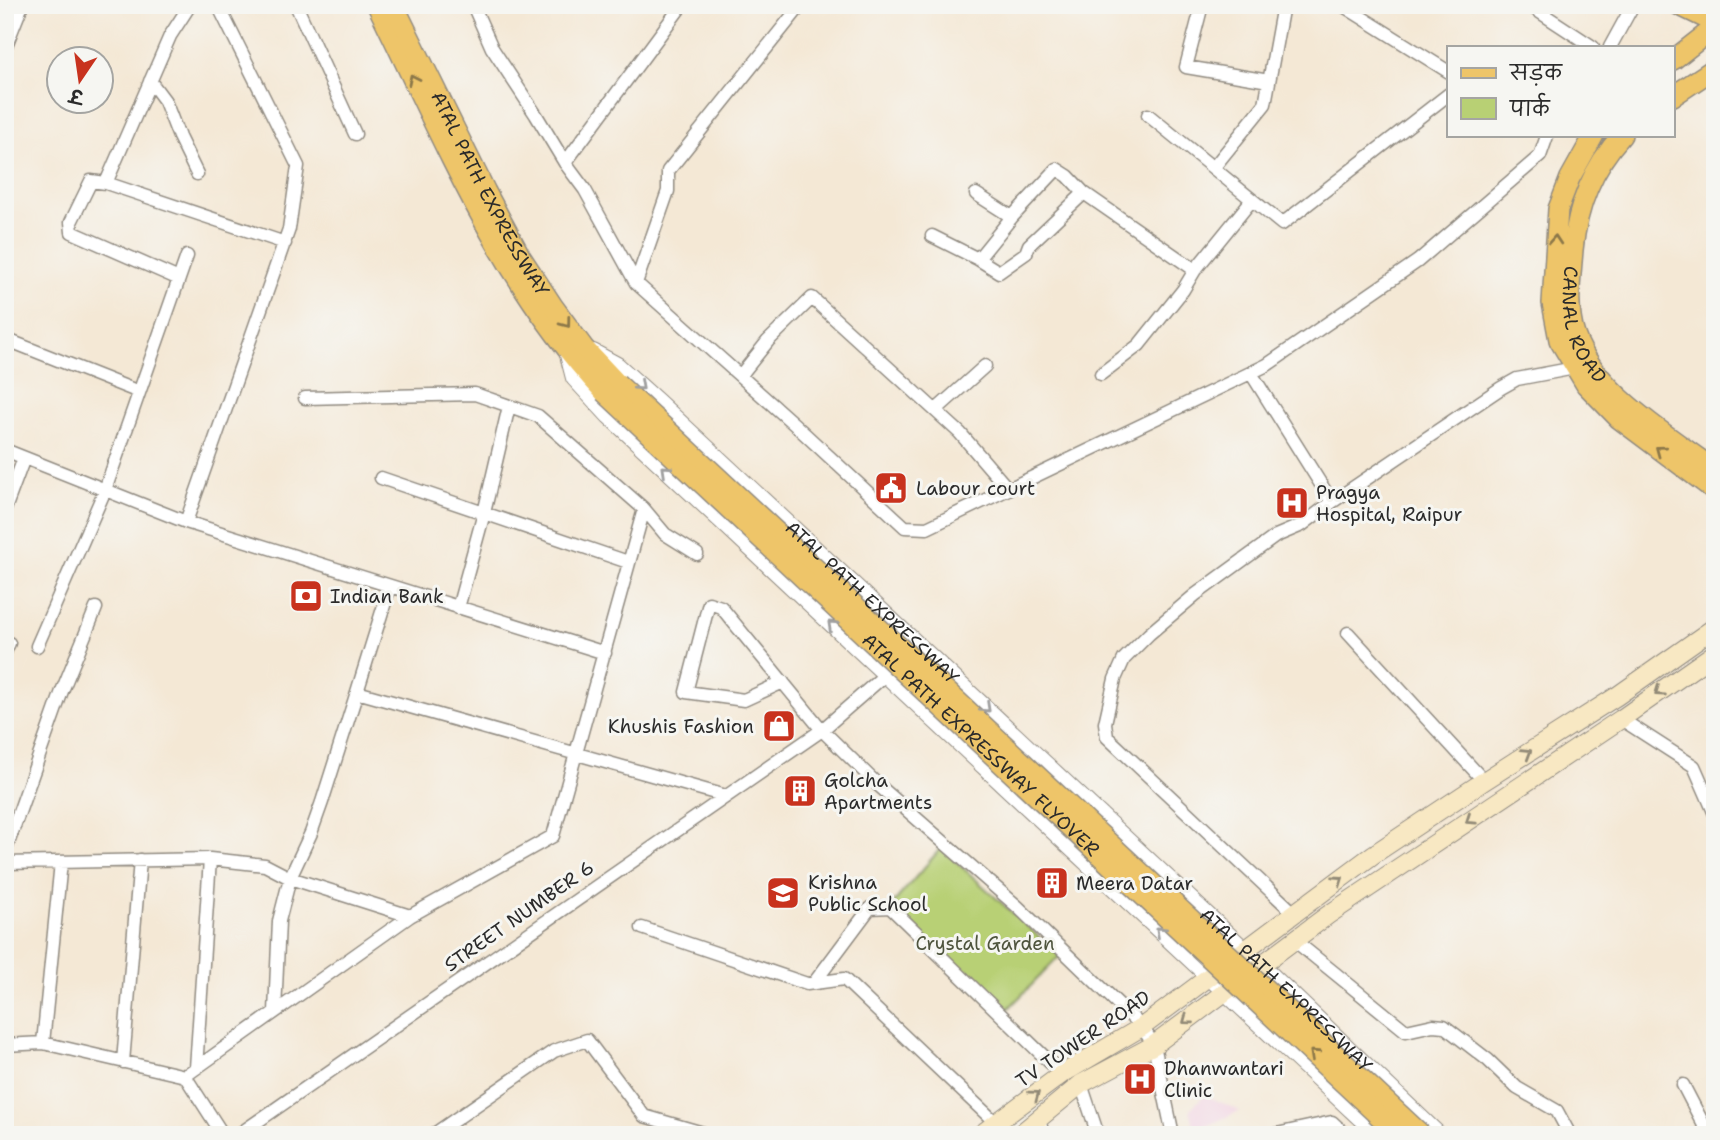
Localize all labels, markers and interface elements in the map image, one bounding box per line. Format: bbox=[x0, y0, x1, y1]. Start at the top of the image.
north arrow bbox=[46, 46, 116, 116]
legend bbox=[1447, 46, 1674, 136]
text: सड़क bbox=[1509, 59, 1563, 87]
one-way arrow bbox=[407, 74, 421, 86]
text: उ bbox=[65, 82, 87, 110]
street label: ATAL PATH EXPRESSWAY bbox=[426, 87, 556, 301]
text: पार्क bbox=[1509, 92, 1551, 123]
one-way arrow bbox=[1548, 234, 1563, 245]
street label: CANAL ROAD bbox=[1557, 265, 1613, 388]
one-way arrow bbox=[558, 316, 570, 328]
one-way arrow bbox=[632, 378, 645, 390]
one-way arrow bbox=[1655, 446, 1667, 459]
one-way arrow bbox=[661, 465, 674, 478]
public building icon: Labour court bbox=[872, 469, 910, 507]
place label: Labour court bbox=[916, 476, 1035, 501]
place label: Pragya Hospital, Raipur bbox=[1316, 480, 1463, 527]
hospital icon: Pragya Hospital, Raipur bbox=[1273, 484, 1311, 522]
street label: ATAL PATH EXPRESSWAY bbox=[780, 515, 965, 690]
bank icon: Indian Bank bbox=[287, 577, 325, 615]
place label: Indian Bank bbox=[330, 584, 444, 609]
one-way arrow bbox=[827, 621, 840, 634]
street label: ATAL PATH EXPRESSWAY FLYOVER bbox=[857, 627, 1105, 861]
one-way arrow bbox=[1654, 684, 1667, 696]
one-way arrow bbox=[978, 700, 991, 713]
shop icon: Khushis Fashion bbox=[760, 707, 798, 745]
place label: Khushis Fashion bbox=[608, 714, 754, 739]
one-way arrow bbox=[1520, 748, 1533, 761]
place label: Golcha Apartments bbox=[824, 768, 932, 815]
building icon: Golcha Apartments bbox=[781, 772, 819, 810]
one-way arrow bbox=[1465, 811, 1478, 824]
street label: STREET NUMBER 6 bbox=[439, 855, 599, 977]
building icon: Meera Datar bbox=[1033, 864, 1071, 902]
place label: Krishna Public School bbox=[808, 870, 928, 917]
place label: Meera Datar bbox=[1076, 871, 1193, 896]
school or university icon: Krishna Public School bbox=[764, 874, 802, 912]
one-way arrow bbox=[1331, 876, 1344, 888]
street label: ATAL PATH EXPRESSWAY bbox=[1195, 902, 1379, 1078]
one-way arrow bbox=[1155, 927, 1168, 939]
park label: Crystal Garden bbox=[915, 931, 1055, 956]
street label: TV TOWER ROAD bbox=[1011, 985, 1155, 1093]
one-way arrow bbox=[1183, 1011, 1195, 1024]
one-way arrow bbox=[1309, 1050, 1322, 1062]
place label: Dhanwantari Clinic bbox=[1164, 1056, 1284, 1103]
hospital icon: Dhanwantari Clinic bbox=[1121, 1060, 1159, 1098]
one-way arrow bbox=[1028, 1090, 1040, 1103]

